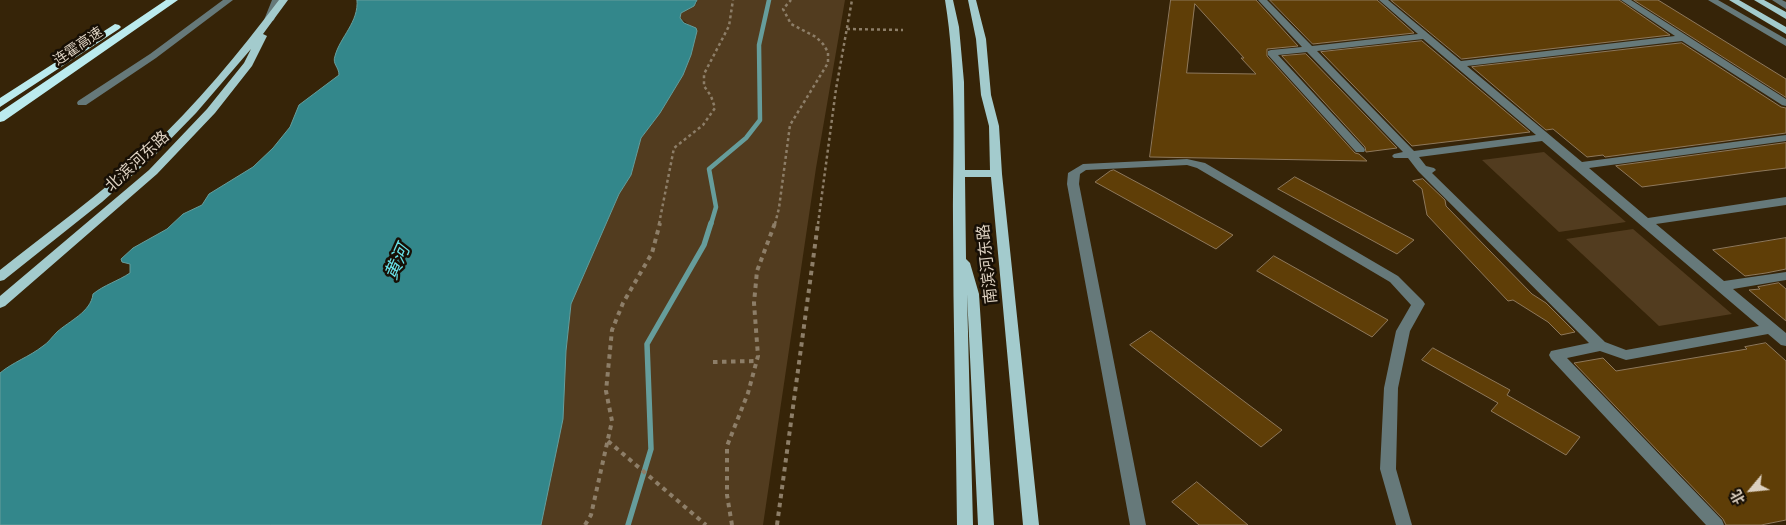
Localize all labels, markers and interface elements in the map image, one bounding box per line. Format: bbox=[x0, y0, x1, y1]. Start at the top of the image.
street label: 连霍高速 bbox=[50, 23, 106, 69]
street label: 北滨河东路 bbox=[101, 127, 173, 195]
street label: 南滨河东路 bbox=[973, 223, 1001, 305]
water label: 黄河 bbox=[380, 241, 414, 283]
north arrow bbox=[1726, 465, 1776, 515]
text: 北 bbox=[1727, 487, 1748, 507]

